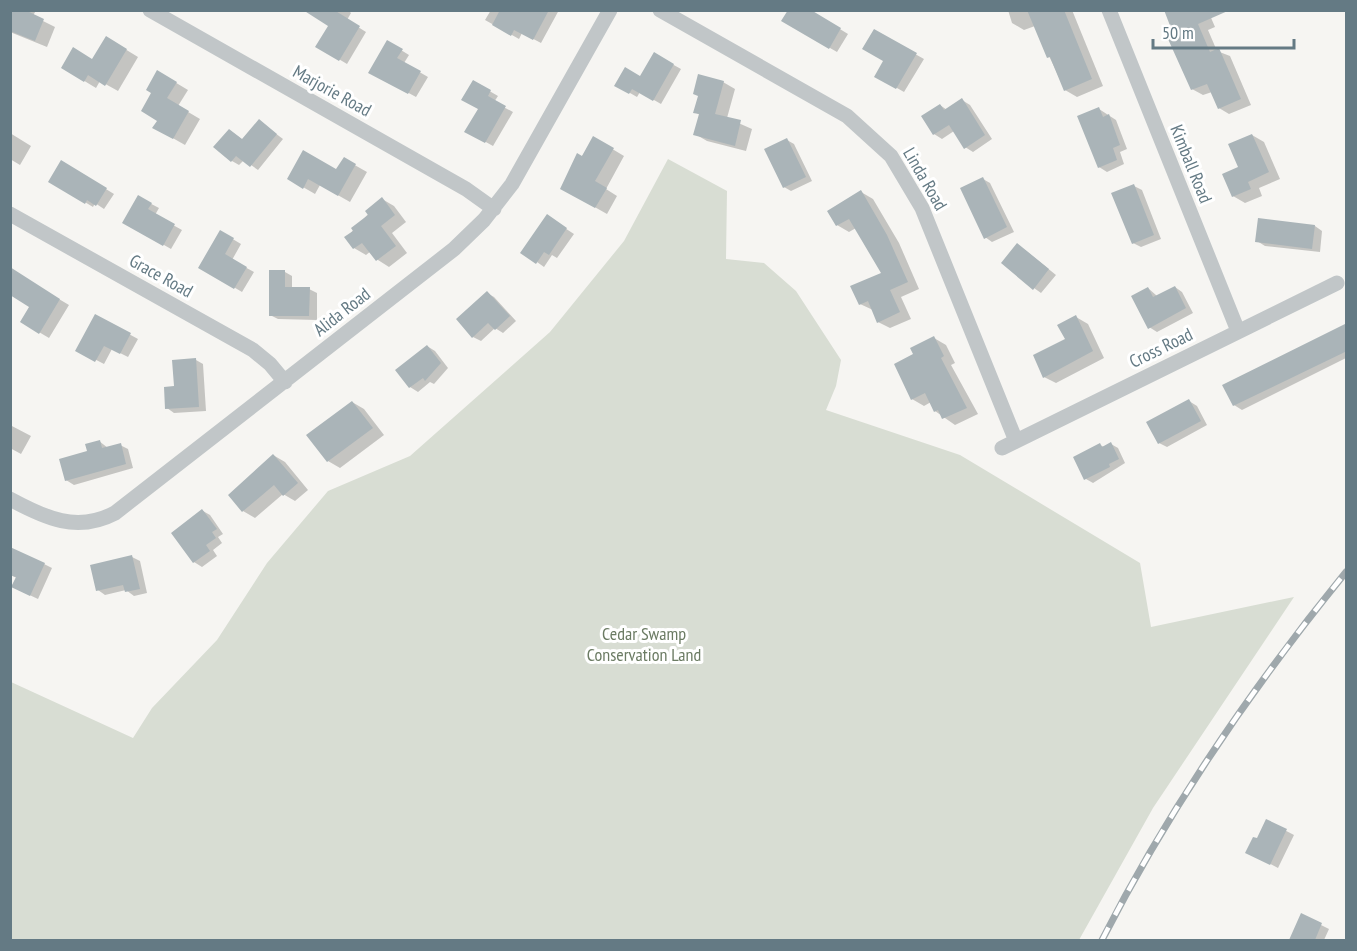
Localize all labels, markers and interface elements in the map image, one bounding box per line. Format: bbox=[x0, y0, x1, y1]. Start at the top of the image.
scale bar bbox=[1153, 12, 1294, 50]
text: 50 m bbox=[1162, 21, 1194, 44]
street label: Marjorie Road bbox=[289, 60, 375, 121]
street label: Kimball Road bbox=[1165, 121, 1218, 206]
street label: Linda Road bbox=[898, 143, 953, 214]
street label: Grace Road bbox=[125, 249, 197, 302]
street label: Alida Road bbox=[309, 282, 375, 341]
street label: Cross Road bbox=[1125, 322, 1196, 373]
park label: Cedar Swamp Conservation Land bbox=[587, 622, 701, 666]

